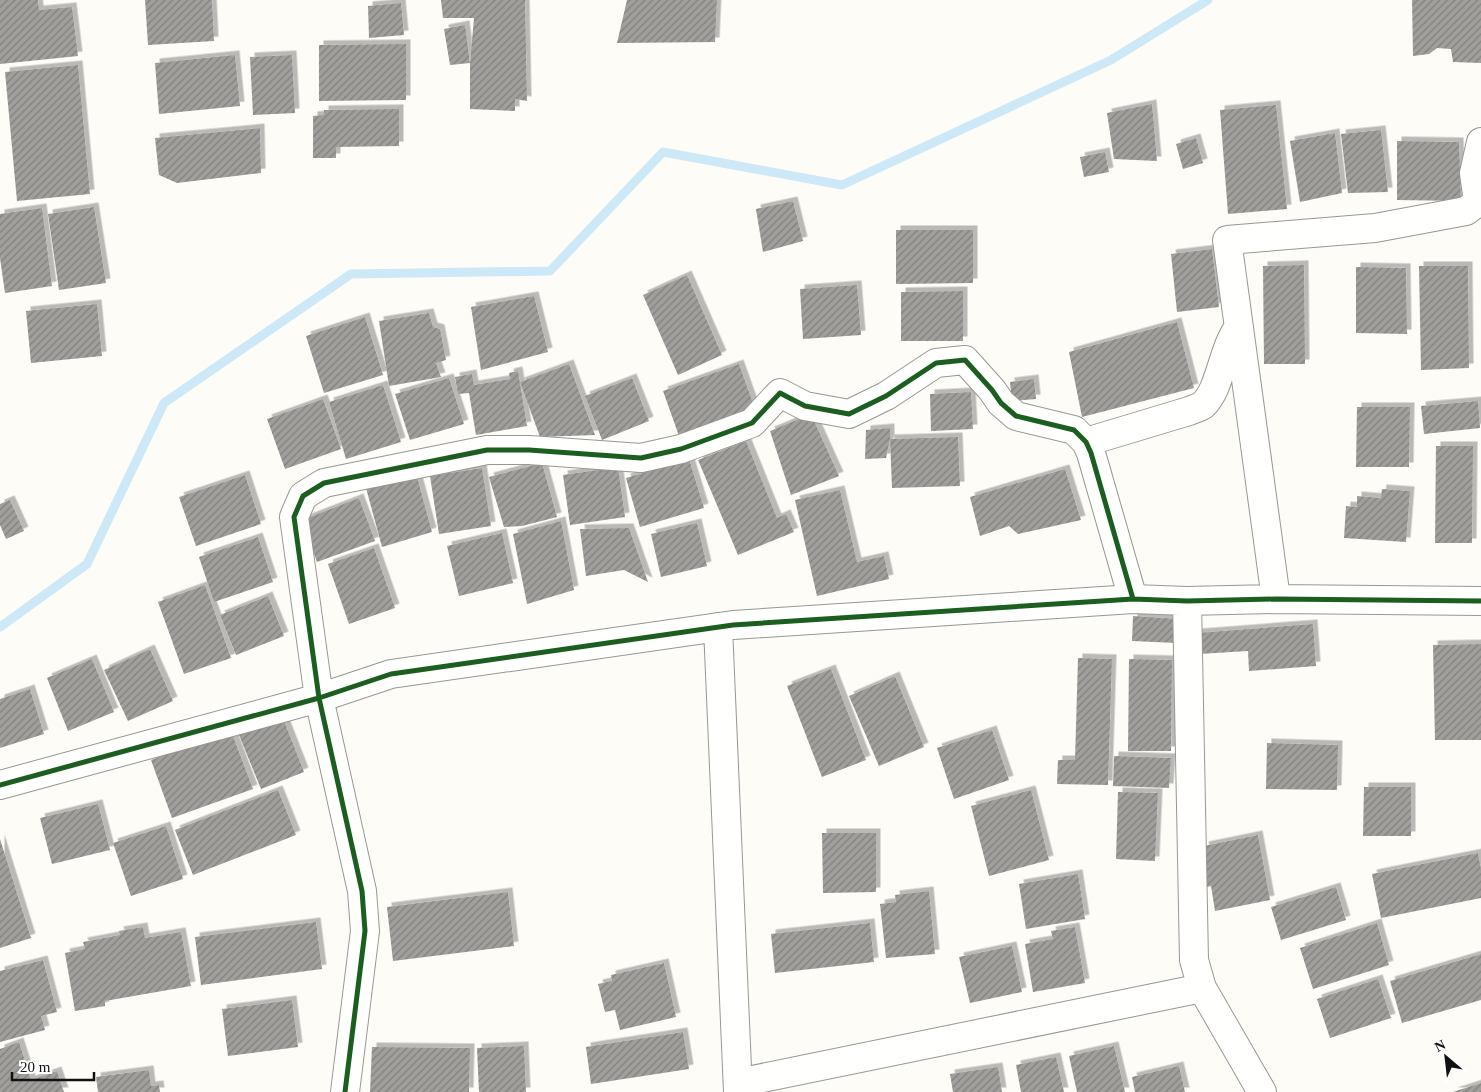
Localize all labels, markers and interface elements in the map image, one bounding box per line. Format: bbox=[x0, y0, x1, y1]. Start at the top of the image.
north arrow bbox=[1421, 1032, 1471, 1082]
text: N bbox=[1432, 1037, 1448, 1055]
scale bar bbox=[12, 1050, 95, 1082]
text: 20 m bbox=[20, 1059, 51, 1075]

